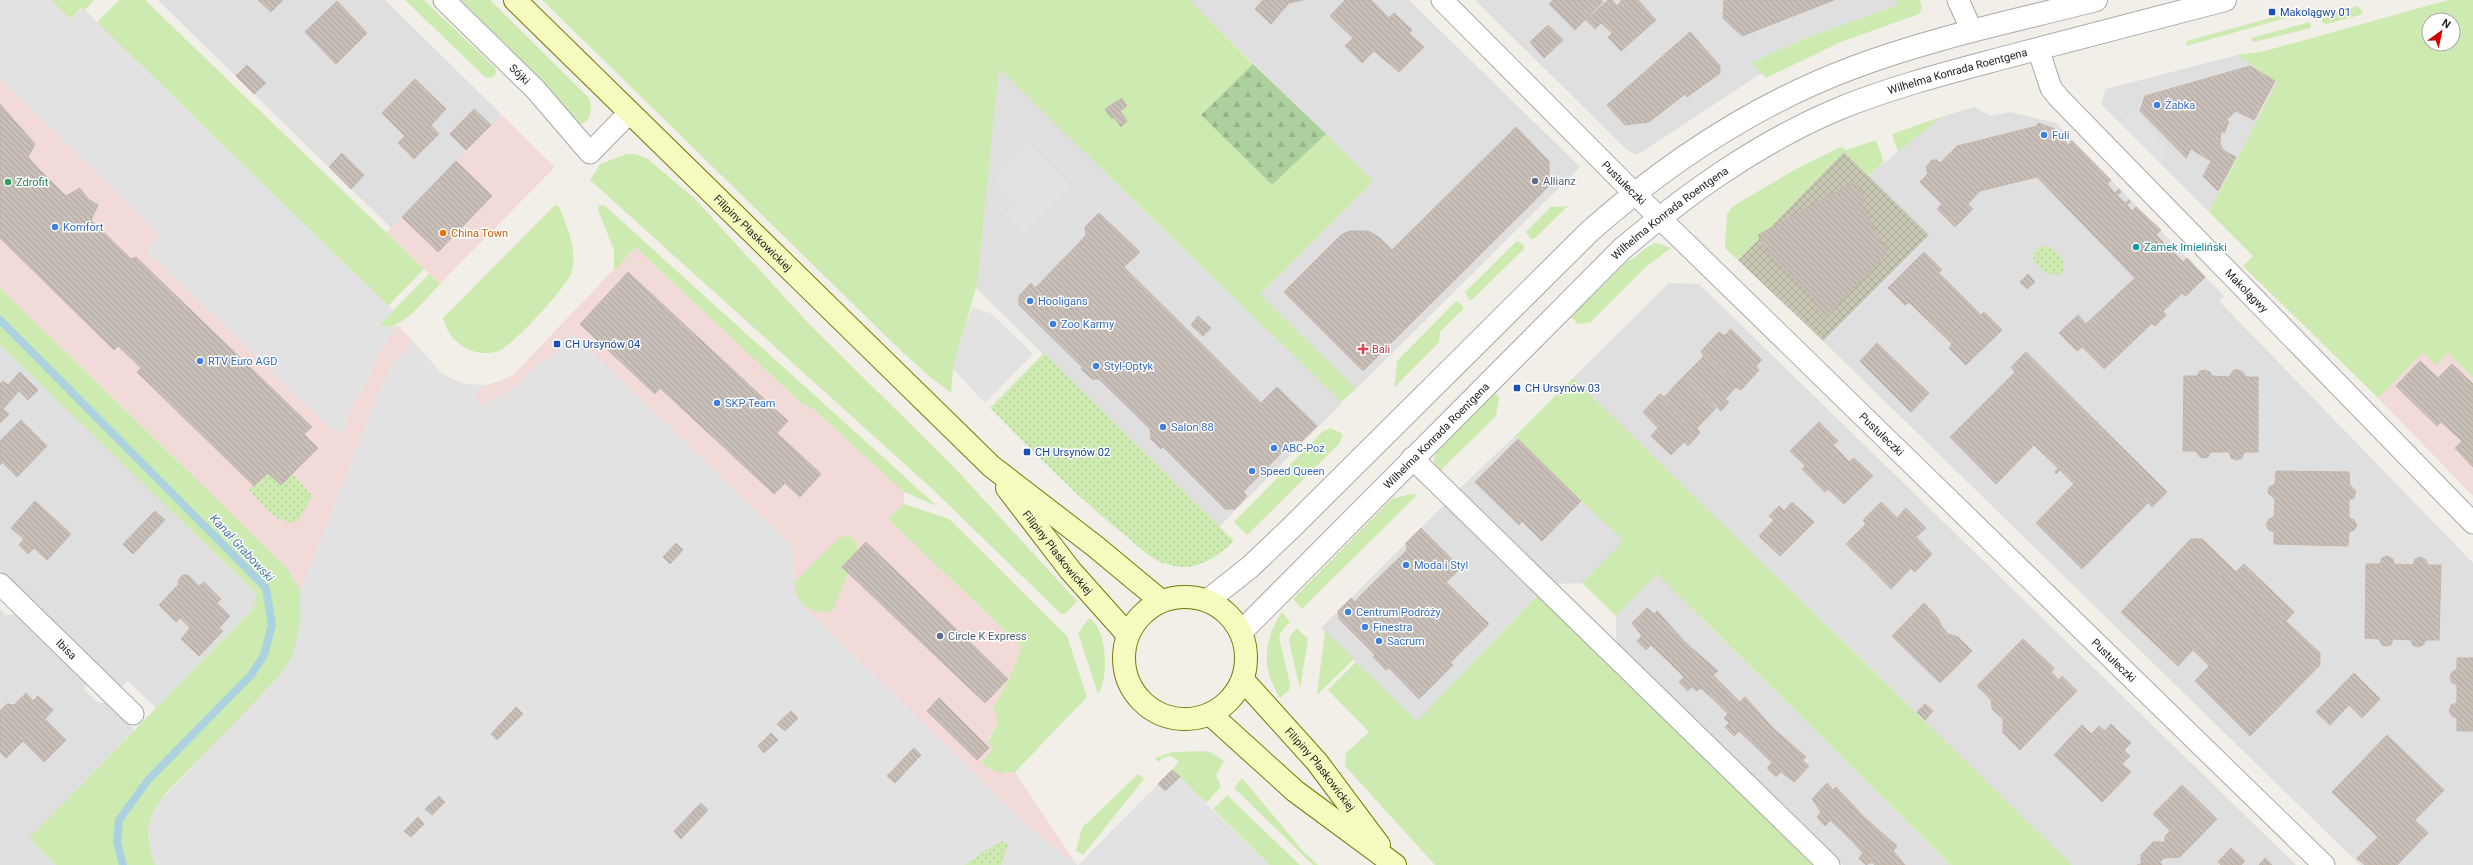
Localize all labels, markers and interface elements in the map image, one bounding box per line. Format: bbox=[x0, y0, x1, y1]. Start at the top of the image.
place label: Makolągwy 01 bbox=[2280, 6, 2351, 19]
marker: Makolągwy 01 bbox=[2267, 7, 2277, 17]
north arrow bbox=[2421, 12, 2461, 52]
text: N bbox=[2439, 16, 2453, 32]
street label: Wilhelma Konrada Roentgena bbox=[1886, 45, 2029, 97]
street label: Sójki bbox=[507, 61, 533, 87]
place label: Żabka bbox=[2165, 99, 2195, 112]
marker: Żabka bbox=[2152, 100, 2162, 110]
place label: Fuli bbox=[2052, 129, 2069, 142]
marker: Fuli bbox=[2039, 130, 2049, 140]
street label: Pustułeczki bbox=[1599, 158, 1649, 208]
street label: Wilhelma Konrada Roentgena bbox=[1609, 164, 1731, 262]
place label: Allianz bbox=[1543, 175, 1576, 188]
place label: Zdrofit bbox=[16, 176, 49, 189]
marker: Allianz bbox=[1530, 176, 1540, 186]
marker: Zdrofit bbox=[3, 177, 13, 187]
street label: Filipiny Płaskowickiej bbox=[711, 192, 795, 274]
place label: Komfort bbox=[63, 221, 104, 234]
marker: Komfort bbox=[50, 222, 60, 232]
place label: China Town bbox=[451, 227, 508, 240]
marker: China Town bbox=[438, 228, 448, 238]
place label: Zamek Imieliński bbox=[2144, 241, 2227, 254]
marker: Zamek Imieliński bbox=[2131, 242, 2141, 252]
street label: Makolągwy bbox=[2223, 266, 2271, 316]
place label: Hooligans bbox=[1038, 295, 1088, 308]
marker: Hooligans bbox=[1025, 296, 1035, 306]
place label: Zoo Karmy bbox=[1061, 318, 1115, 331]
marker: Zoo Karmy bbox=[1048, 319, 1058, 329]
place label: CH Ursynów 04 bbox=[565, 338, 640, 351]
marker: CH Ursynów 04 bbox=[552, 339, 562, 349]
marker: Bali bbox=[1357, 343, 1369, 355]
place label: Bali bbox=[1372, 343, 1390, 356]
place label: RTV Euro AGD bbox=[208, 355, 277, 368]
marker: RTV Euro AGD bbox=[195, 356, 205, 366]
place label: Styl-Optyk bbox=[1104, 360, 1154, 373]
marker: Styl-Optyk bbox=[1091, 361, 1101, 371]
street label: Wilhelma Konrada Roentgena bbox=[1381, 380, 1492, 491]
place label: CH Ursynów 03 bbox=[1525, 382, 1600, 395]
marker: CH Ursynów 03 bbox=[1512, 383, 1522, 393]
place label: SKP Team bbox=[725, 397, 775, 410]
marker: SKP Team bbox=[712, 398, 722, 408]
street label: Pustułeczki bbox=[1857, 410, 1907, 459]
place label: Salon 88 bbox=[1171, 421, 1214, 434]
marker: Salon 88 bbox=[1158, 422, 1168, 432]
place label: ABC-Poż bbox=[1282, 442, 1325, 455]
marker: ABC-Poż bbox=[1269, 443, 1279, 453]
place label: CH Ursynów 02 bbox=[1035, 446, 1110, 459]
marker: CH Ursynów 02 bbox=[1022, 447, 1032, 457]
place label: Speed Queen bbox=[1260, 465, 1325, 478]
marker: Speed Queen bbox=[1247, 466, 1257, 476]
street label: Filipiny Płaskowickiej bbox=[1020, 508, 1095, 597]
water label: Kanał Grabowski bbox=[207, 511, 277, 585]
place label: Moda i Styl bbox=[1414, 559, 1468, 572]
marker: Moda i Styl bbox=[1401, 560, 1411, 570]
place label: Centrum Podróży bbox=[1356, 606, 1441, 619]
marker: Centrum Podróży bbox=[1343, 607, 1353, 617]
place label: Finestra bbox=[1373, 621, 1412, 634]
marker: Finestra bbox=[1360, 622, 1370, 632]
place label: Circle K Express bbox=[948, 630, 1027, 643]
marker: Circle K Express bbox=[935, 631, 945, 641]
place label: Sacrum bbox=[1387, 635, 1425, 648]
street label: Ibisa bbox=[54, 636, 79, 662]
marker: Sacrum bbox=[1374, 636, 1384, 646]
street label: Pustułeczki bbox=[2089, 636, 2139, 685]
street label: Filipiny Płaskowickiej bbox=[1282, 725, 1358, 814]

